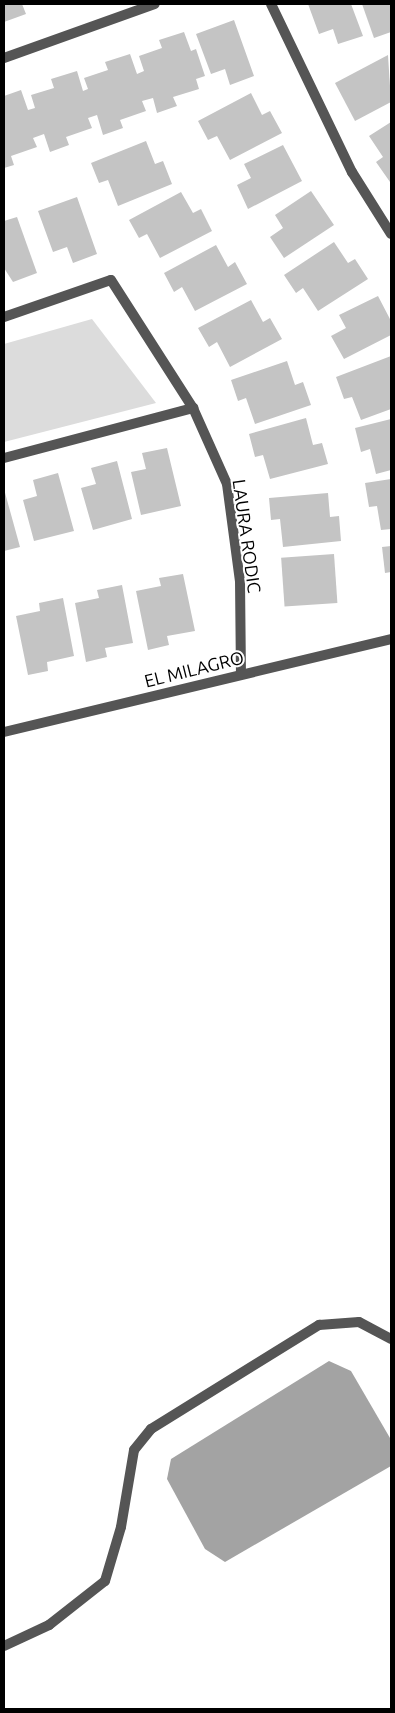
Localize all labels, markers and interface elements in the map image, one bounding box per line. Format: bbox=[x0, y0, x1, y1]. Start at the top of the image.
street label: LAURA RODIC bbox=[228, 478, 266, 594]
street label: EL MILAGRO bbox=[142, 646, 246, 692]

